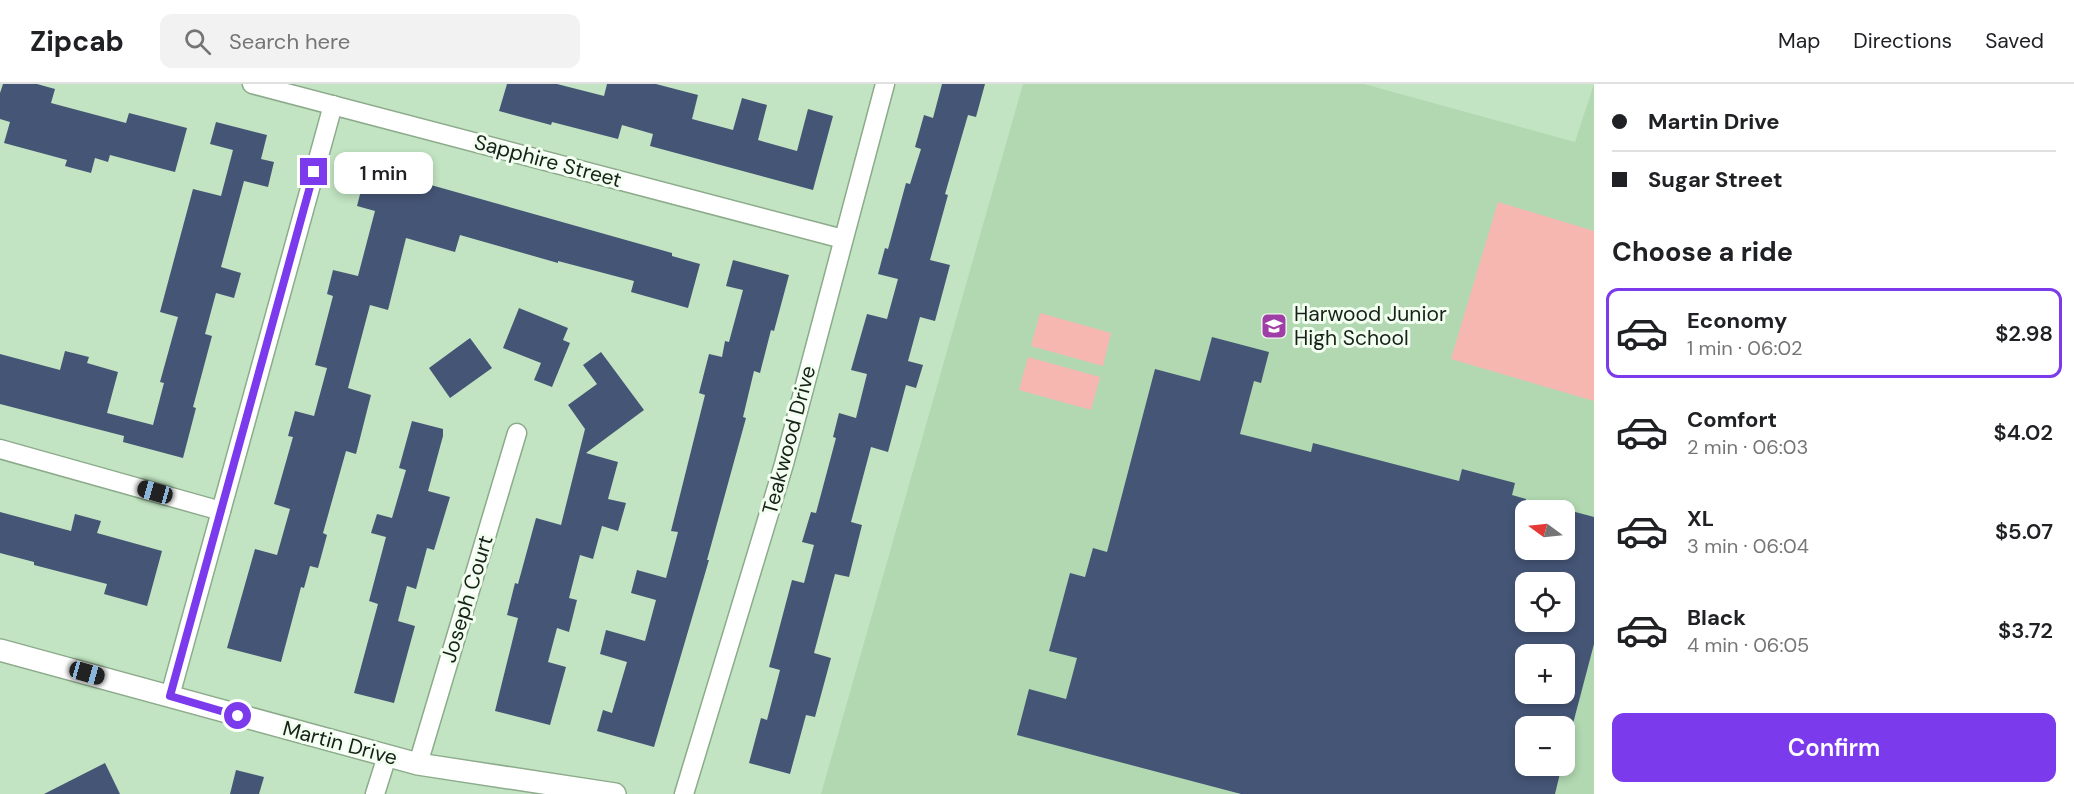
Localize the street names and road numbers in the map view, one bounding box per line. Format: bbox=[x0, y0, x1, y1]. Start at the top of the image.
street label: Sapphire Street bbox=[471, 128, 625, 194]
street label: Teakwood Drive bbox=[756, 362, 822, 517]
street label: Joseph Court bbox=[434, 532, 500, 666]
street label: Martin Drive bbox=[280, 714, 400, 772]

